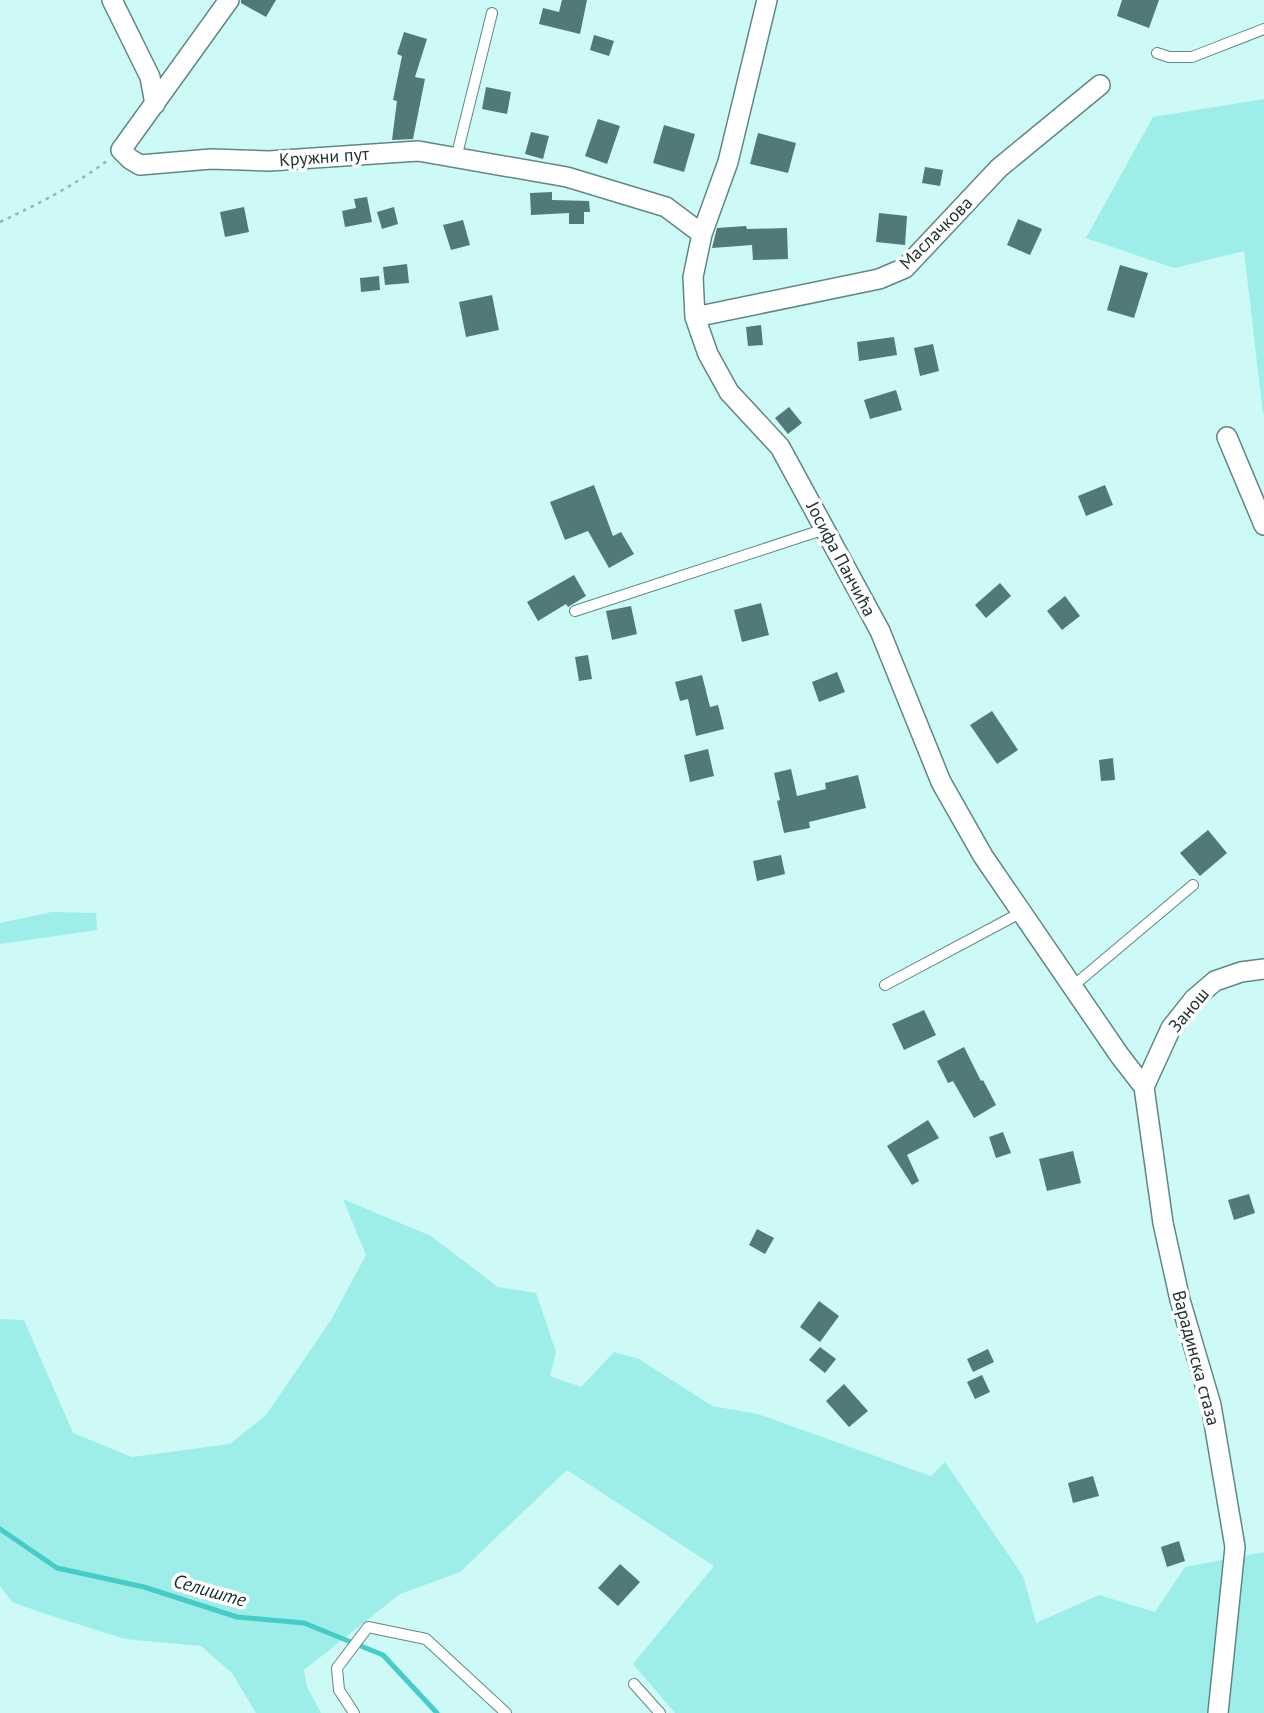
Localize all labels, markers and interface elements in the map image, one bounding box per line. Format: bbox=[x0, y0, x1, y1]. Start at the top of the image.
street label: Кружни пут bbox=[278, 142, 371, 171]
street label: Маслачкова bbox=[894, 191, 977, 274]
street label: Јосифа Панчића bbox=[801, 497, 881, 620]
street label: Занош bbox=[1163, 983, 1214, 1037]
street label: Варадинска стаза bbox=[1167, 1288, 1226, 1428]
water label: Селиште bbox=[171, 1568, 249, 1612]

